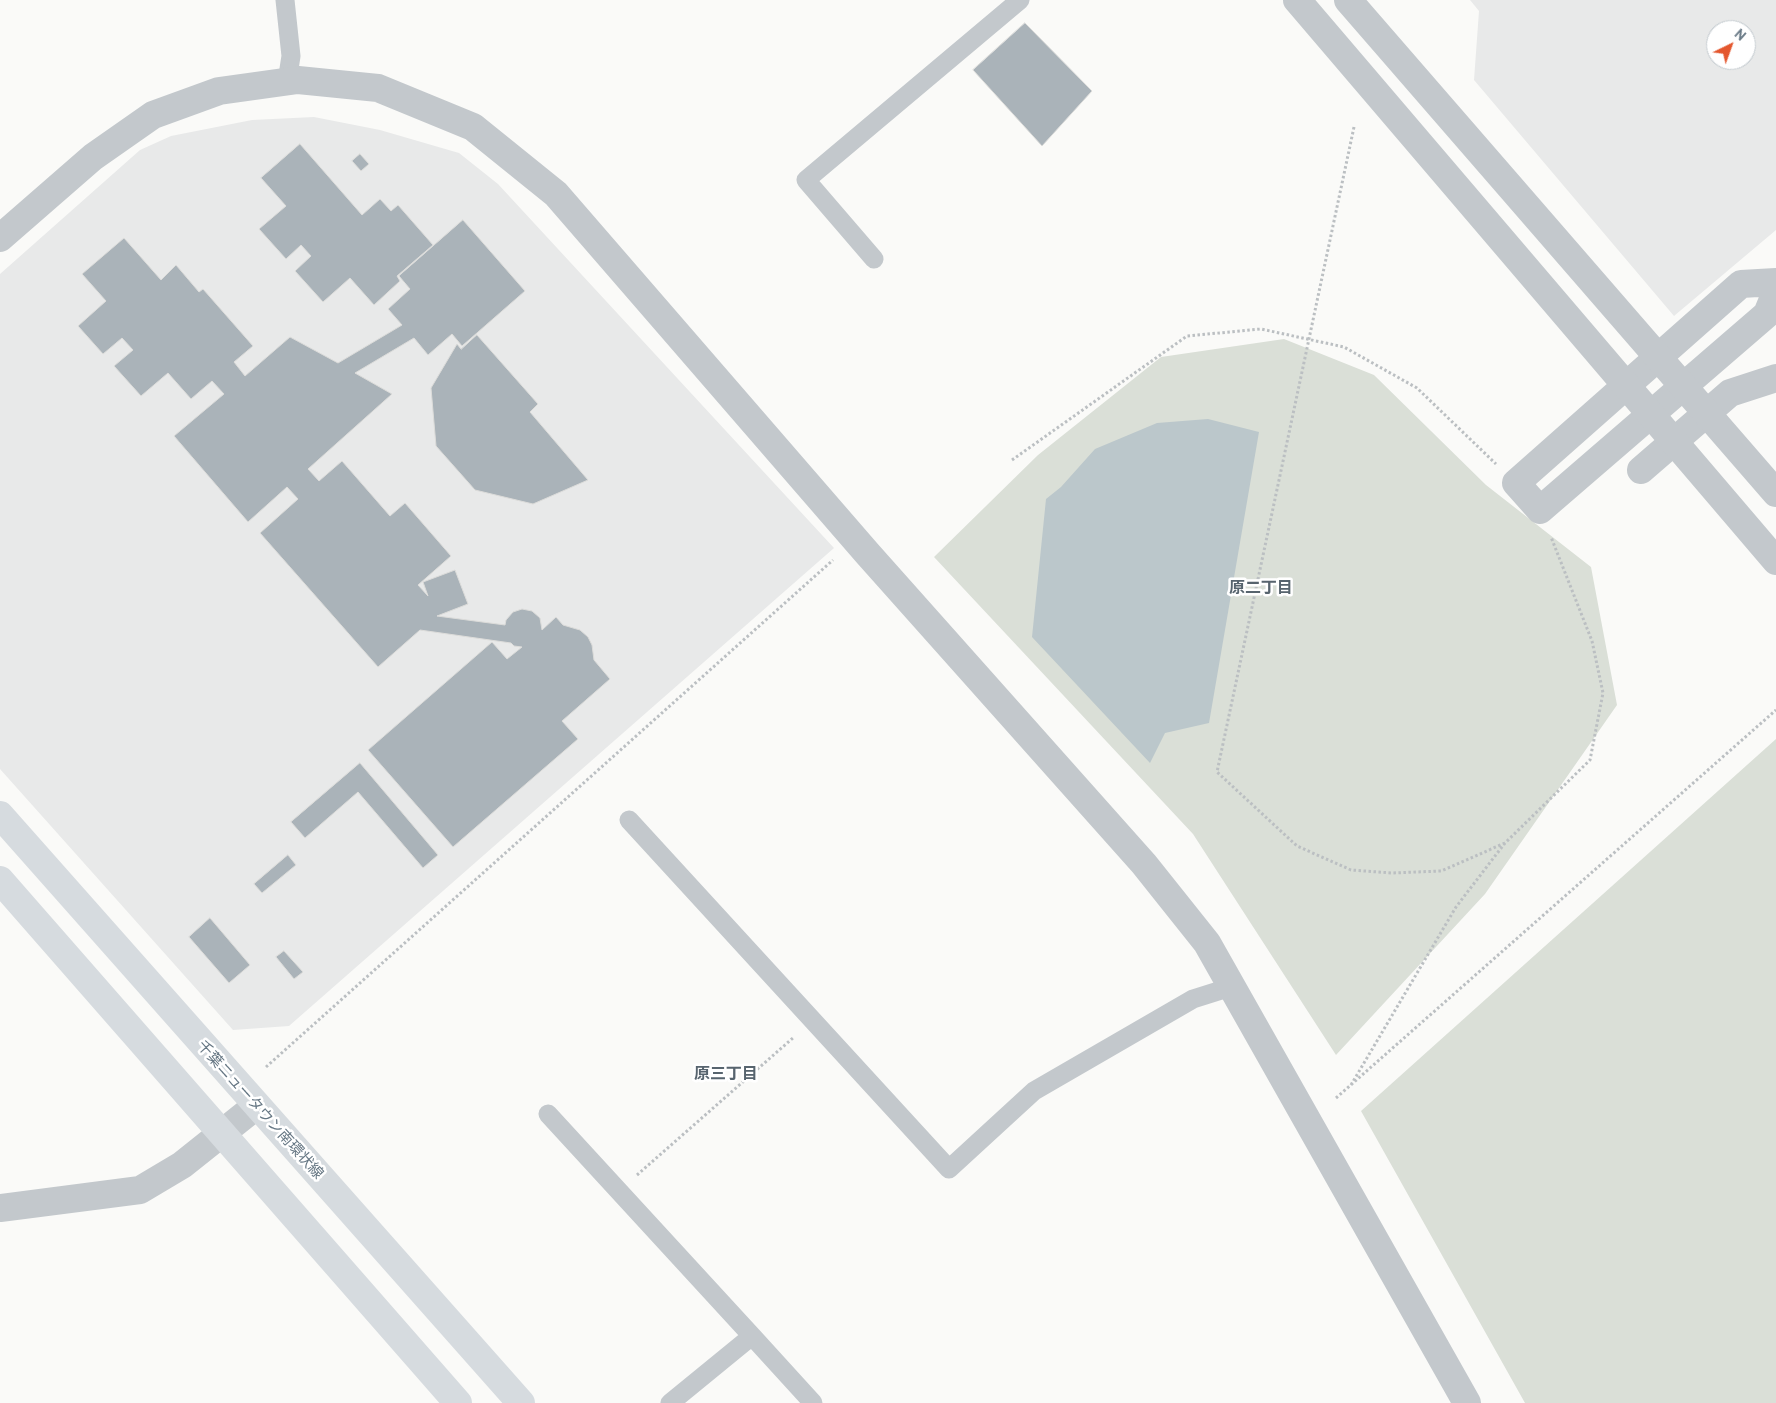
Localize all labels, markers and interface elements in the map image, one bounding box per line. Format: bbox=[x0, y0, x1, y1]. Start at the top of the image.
north arrow bbox=[1706, 20, 1756, 70]
text: N bbox=[1731, 25, 1750, 44]
district label: 原二丁目 bbox=[1229, 578, 1293, 598]
street label: 千葉ニュータウン南環状線 bbox=[193, 1037, 327, 1183]
district label: 原三丁目 bbox=[694, 1064, 758, 1084]

